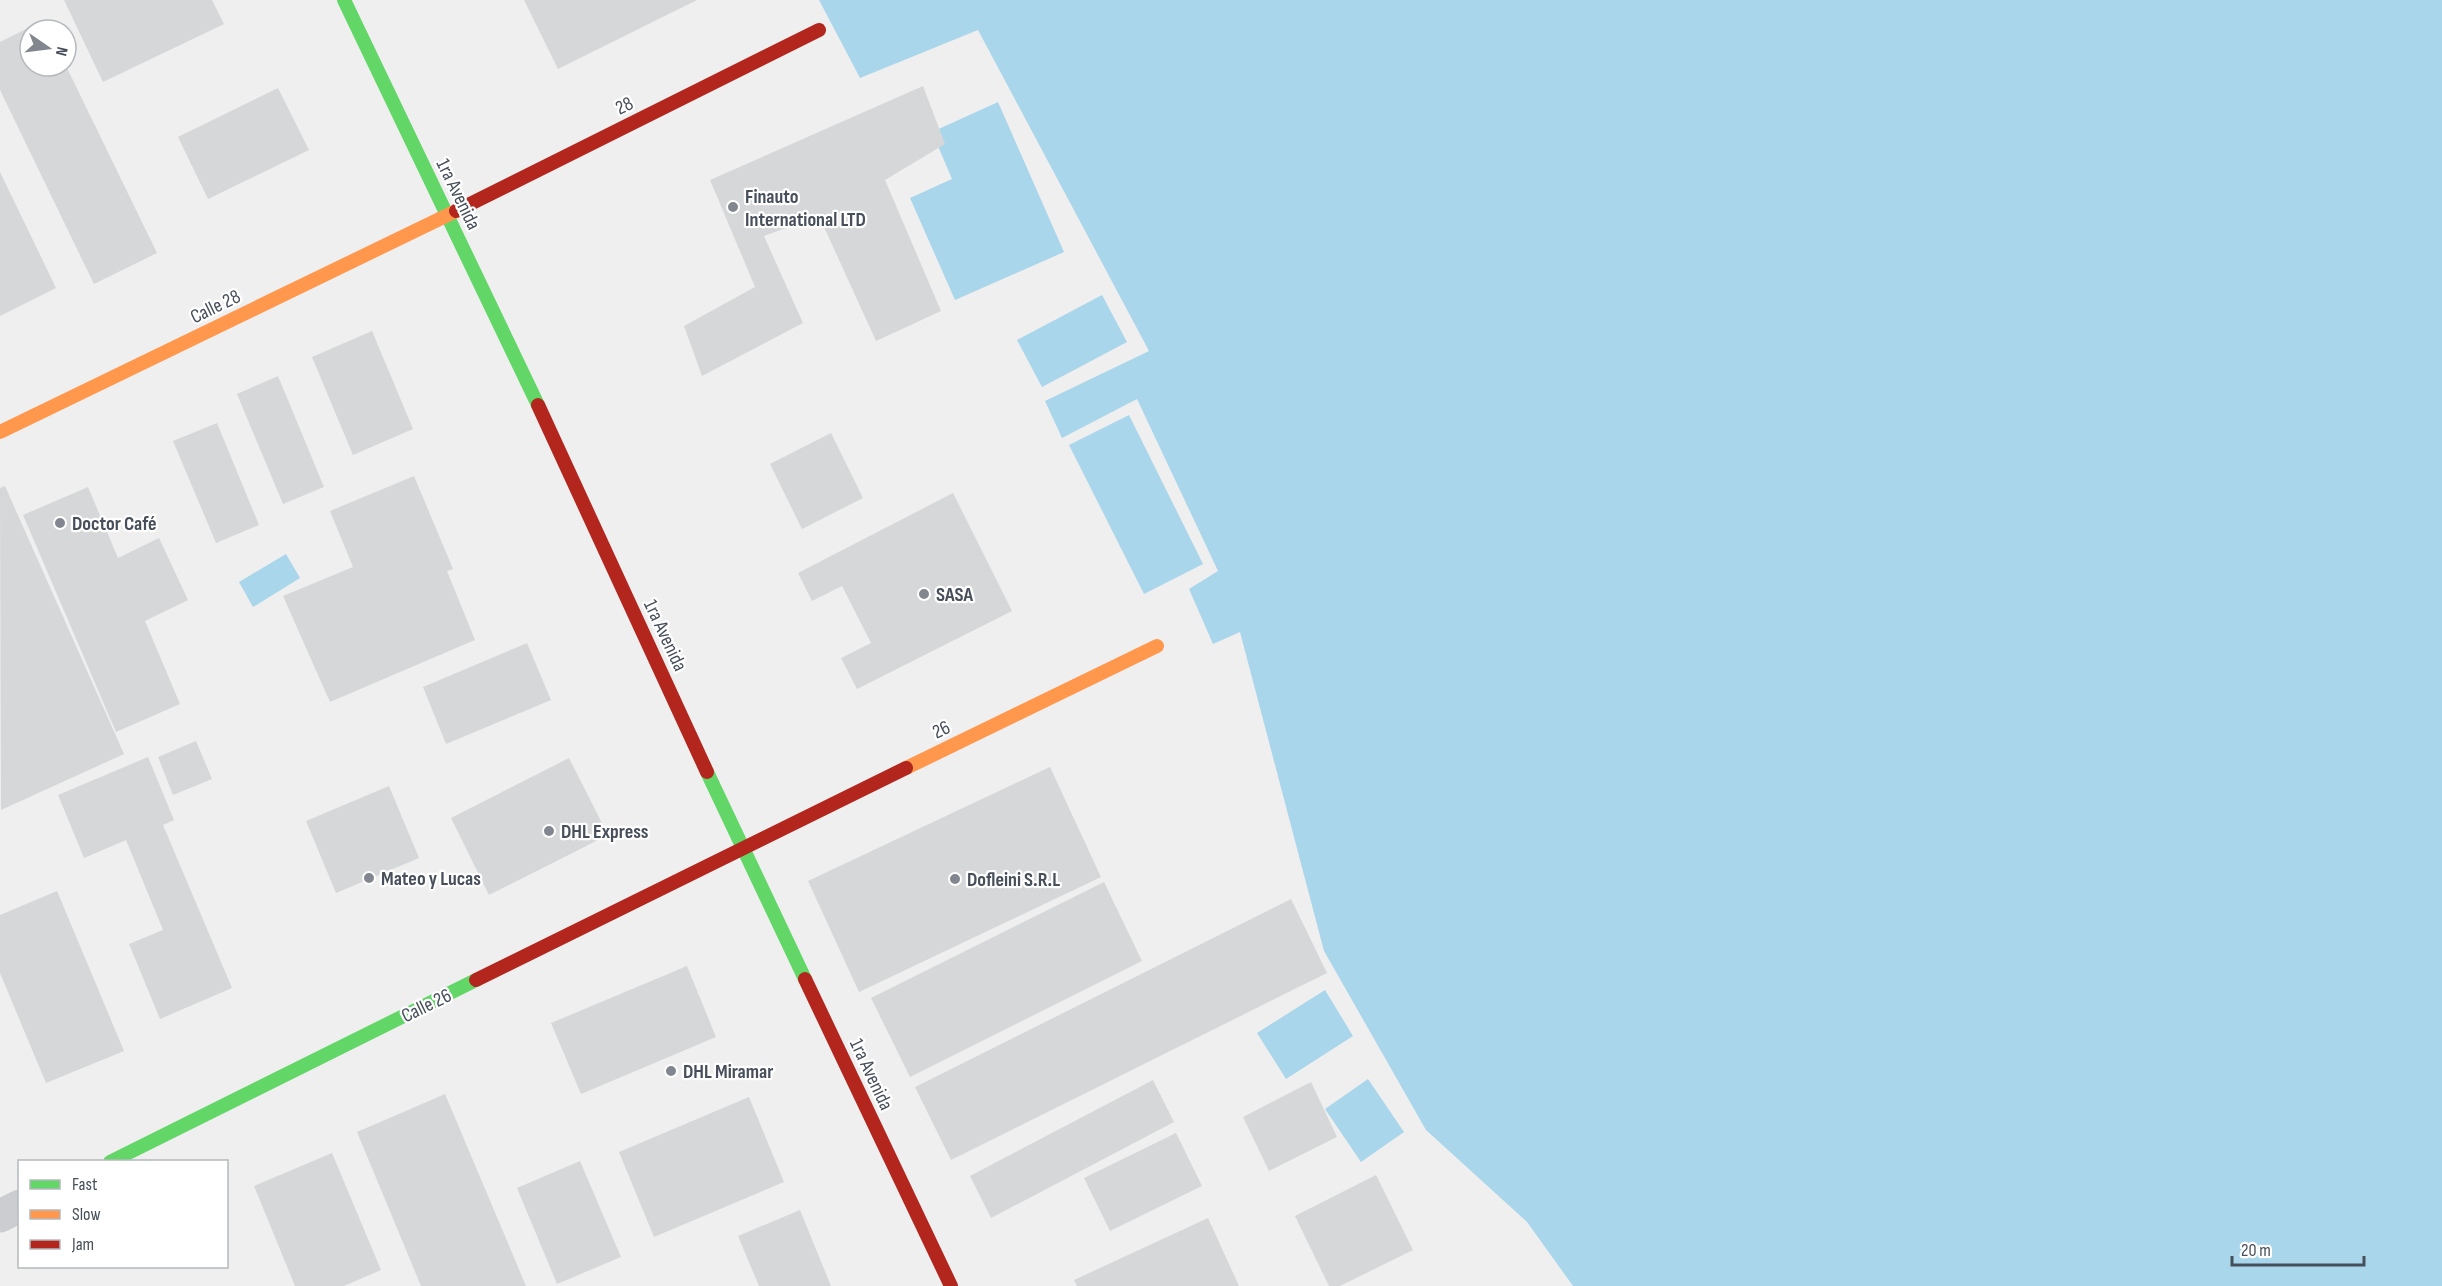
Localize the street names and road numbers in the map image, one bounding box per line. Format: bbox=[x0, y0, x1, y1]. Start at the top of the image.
street label: 28 bbox=[612, 91, 637, 120]
street label: 1ra Avenida bbox=[431, 155, 486, 234]
street label: Calle 28 bbox=[186, 285, 244, 329]
street label: 1ra Avenida bbox=[638, 596, 692, 675]
street label: 26 bbox=[929, 715, 954, 744]
street label: Calle 26 bbox=[397, 984, 455, 1028]
street label: 1ra Avenida bbox=[844, 1035, 898, 1114]

